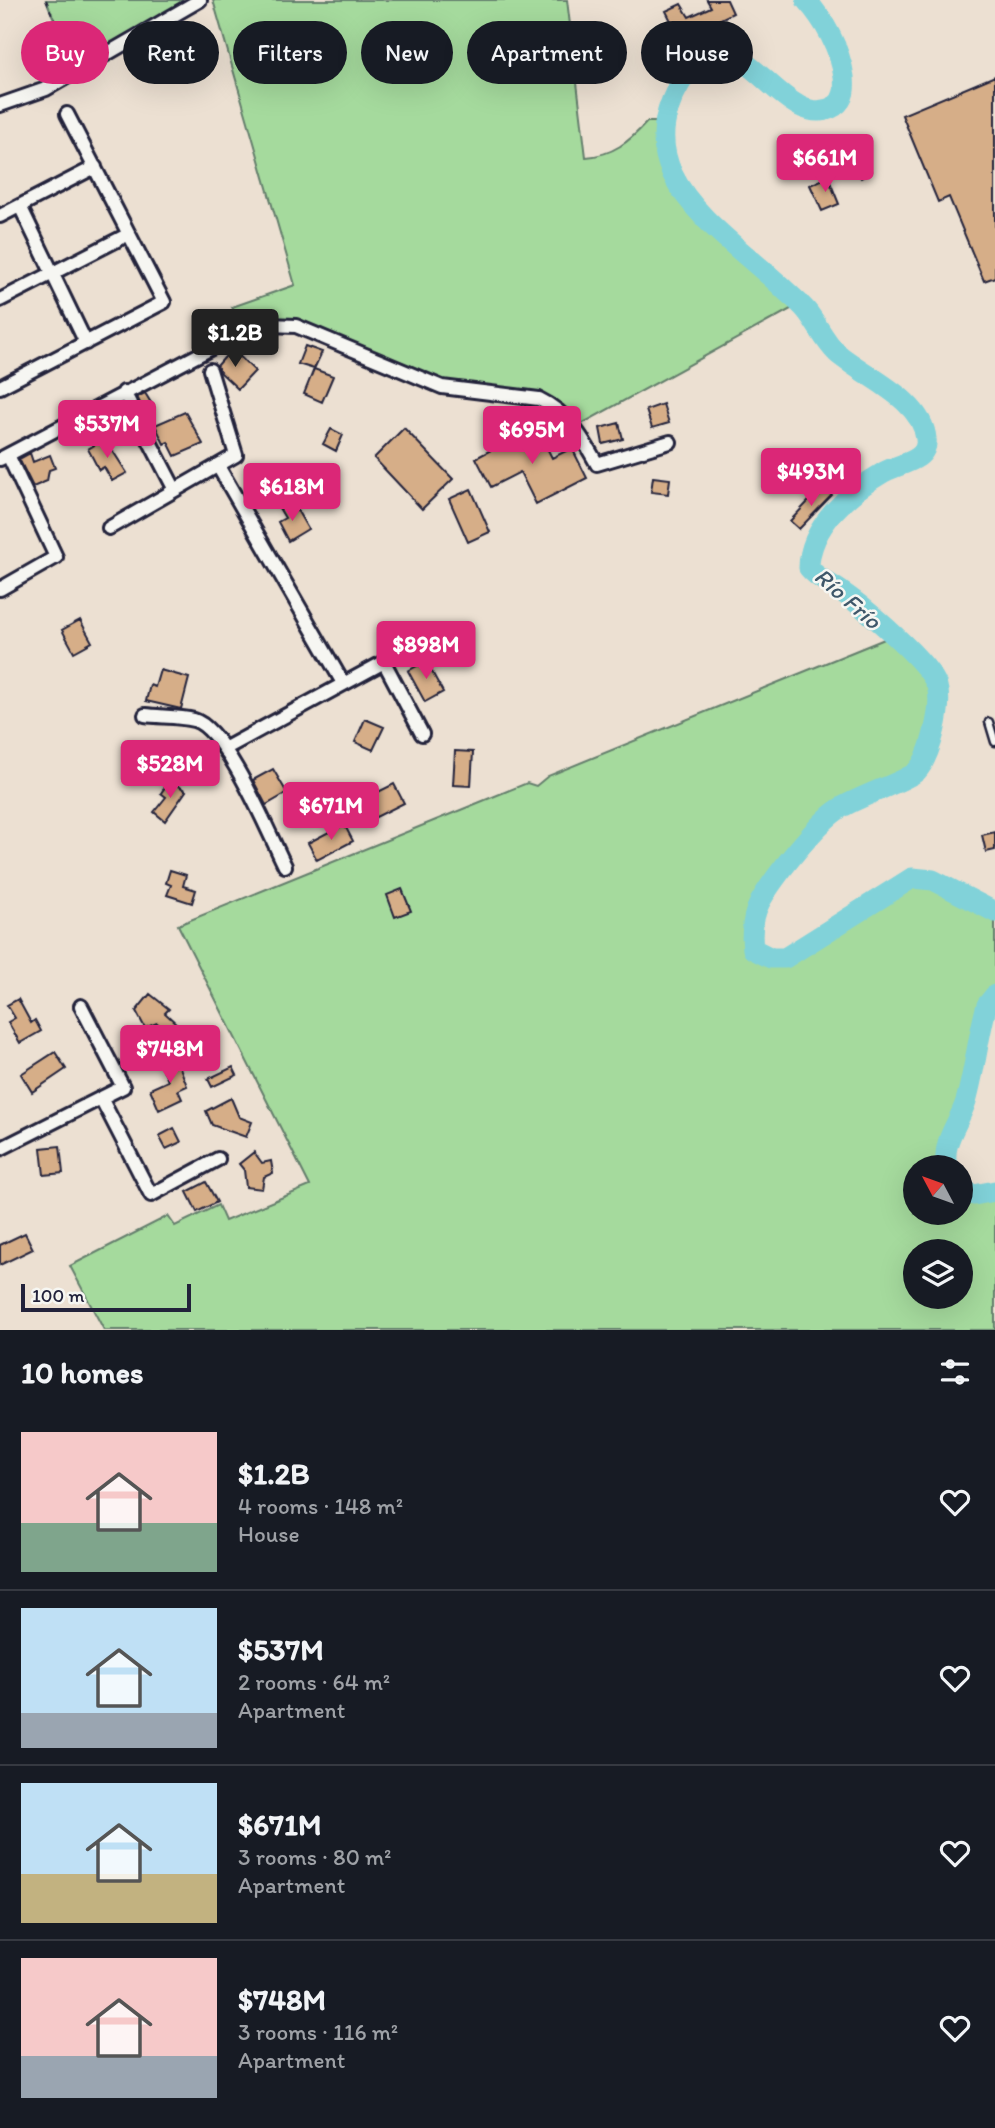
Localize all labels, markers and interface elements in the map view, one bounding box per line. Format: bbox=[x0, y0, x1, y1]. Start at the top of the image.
chip: Buy bbox=[21, 21, 109, 84]
chip: Rent bbox=[123, 21, 219, 84]
chip: Filters bbox=[233, 21, 347, 84]
chip: New bbox=[361, 21, 453, 84]
chip: Apartment bbox=[467, 21, 627, 84]
chip: House bbox=[641, 21, 753, 84]
pin: $661M bbox=[776, 134, 874, 194]
text: $661M bbox=[793, 143, 857, 171]
pin: $1.2B bbox=[186, 310, 284, 369]
text: $1.2B bbox=[208, 318, 262, 346]
pin: $537M bbox=[58, 400, 156, 460]
pin: $695M bbox=[483, 406, 581, 466]
text: $537M bbox=[74, 409, 140, 437]
text: $695M bbox=[499, 415, 565, 443]
pin: $493M bbox=[762, 448, 860, 508]
text: $493M bbox=[777, 457, 845, 485]
pin: $618M bbox=[243, 463, 341, 523]
text: $618M bbox=[259, 472, 325, 500]
water label: Río Frío bbox=[809, 561, 888, 635]
pin: $898M bbox=[377, 622, 475, 681]
text: $898M bbox=[393, 630, 459, 658]
pin: $528M bbox=[121, 740, 219, 800]
text: $528M bbox=[137, 749, 203, 777]
pin: $671M bbox=[282, 782, 380, 842]
text: $671M bbox=[299, 791, 363, 819]
pin: $748M bbox=[121, 1026, 219, 1085]
text: $748M bbox=[136, 1034, 204, 1062]
north arrow bbox=[903, 1155, 973, 1225]
map controls bbox=[903, 1155, 973, 1309]
button: layers bbox=[903, 1239, 973, 1309]
scale bar bbox=[21, 1281, 191, 1313]
text: 100 m bbox=[32, 1284, 84, 1307]
icon: filters bbox=[936, 1353, 974, 1391]
text: 10 homes bbox=[21, 1354, 144, 1391]
text: $1.2B bbox=[238, 1455, 310, 1492]
icon: home bbox=[77, 1460, 161, 1544]
icon: heart bbox=[936, 1483, 974, 1521]
text: 4 rooms · 148 m² bbox=[238, 1492, 403, 1520]
text: House bbox=[238, 1520, 300, 1548]
text: $537M bbox=[238, 1631, 324, 1668]
icon: home bbox=[77, 1636, 161, 1720]
icon: heart bbox=[936, 1659, 974, 1697]
text: 2 rooms · 64 m² bbox=[238, 1668, 390, 1696]
text: Apartment bbox=[238, 1696, 345, 1724]
text: $671M bbox=[238, 1806, 321, 1843]
icon: home bbox=[77, 1811, 161, 1895]
icon: heart bbox=[936, 1834, 974, 1872]
text: 3 rooms · 80 m² bbox=[238, 1843, 392, 1871]
text: Apartment bbox=[238, 1871, 345, 1899]
text: $748M bbox=[238, 1981, 326, 2018]
icon: home bbox=[77, 1986, 161, 2070]
icon: heart bbox=[936, 2009, 974, 2047]
text: 3 rooms · 116 m² bbox=[238, 2018, 398, 2046]
text: Apartment bbox=[238, 2046, 345, 2074]

